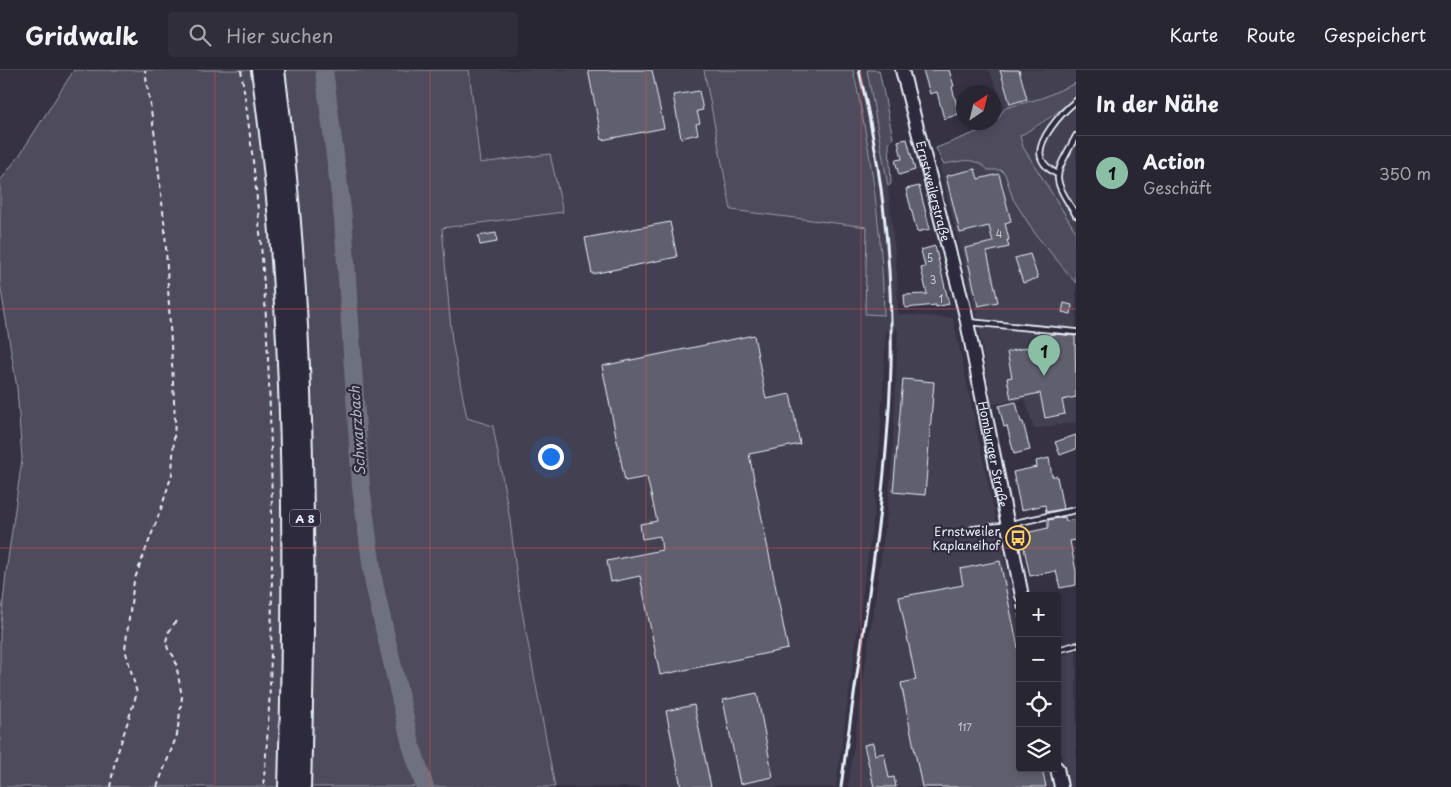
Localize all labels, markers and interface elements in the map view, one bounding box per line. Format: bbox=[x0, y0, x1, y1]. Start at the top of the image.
search box bbox=[168, 12, 518, 57]
text: Gridwalk bbox=[25, 17, 138, 53]
icon: search bbox=[186, 21, 214, 49]
text: Hier suchen bbox=[226, 21, 333, 49]
text: Karte bbox=[1170, 21, 1218, 48]
text: Route bbox=[1246, 21, 1296, 48]
text: Gespeichert bbox=[1324, 21, 1426, 48]
north arrow bbox=[956, 85, 1001, 130]
text: In der Nähe bbox=[1096, 87, 1218, 119]
street label: Ernstweilerstraße bbox=[912, 139, 955, 243]
text: Action bbox=[1143, 147, 1205, 175]
text: 1 bbox=[1108, 161, 1116, 185]
text: 350 m bbox=[1379, 161, 1431, 185]
text: Geschäft bbox=[1143, 175, 1212, 199]
house number: 4 bbox=[996, 226, 1003, 241]
house number: 5 bbox=[927, 250, 933, 265]
house number: 3 bbox=[930, 272, 936, 287]
house number: 1 bbox=[939, 291, 943, 306]
pin: 1 bbox=[1028, 335, 1060, 376]
water label: Schwarzbach bbox=[343, 385, 371, 476]
street label: Homburger Straße bbox=[974, 400, 1013, 509]
your location bbox=[538, 444, 564, 470]
road number: A 8 bbox=[290, 509, 320, 526]
place label: Ernstweiler Kaplaneihof bbox=[933, 522, 1001, 554]
bus stop icon: Ernstweiler Kaplaneihof bbox=[1005, 525, 1031, 551]
map controls bbox=[1016, 592, 1061, 772]
button: + bbox=[1016, 592, 1061, 637]
button: − bbox=[1016, 637, 1061, 682]
button: locate bbox=[1016, 682, 1061, 727]
house number: 117 bbox=[958, 719, 972, 734]
button: layers bbox=[1016, 727, 1061, 772]

